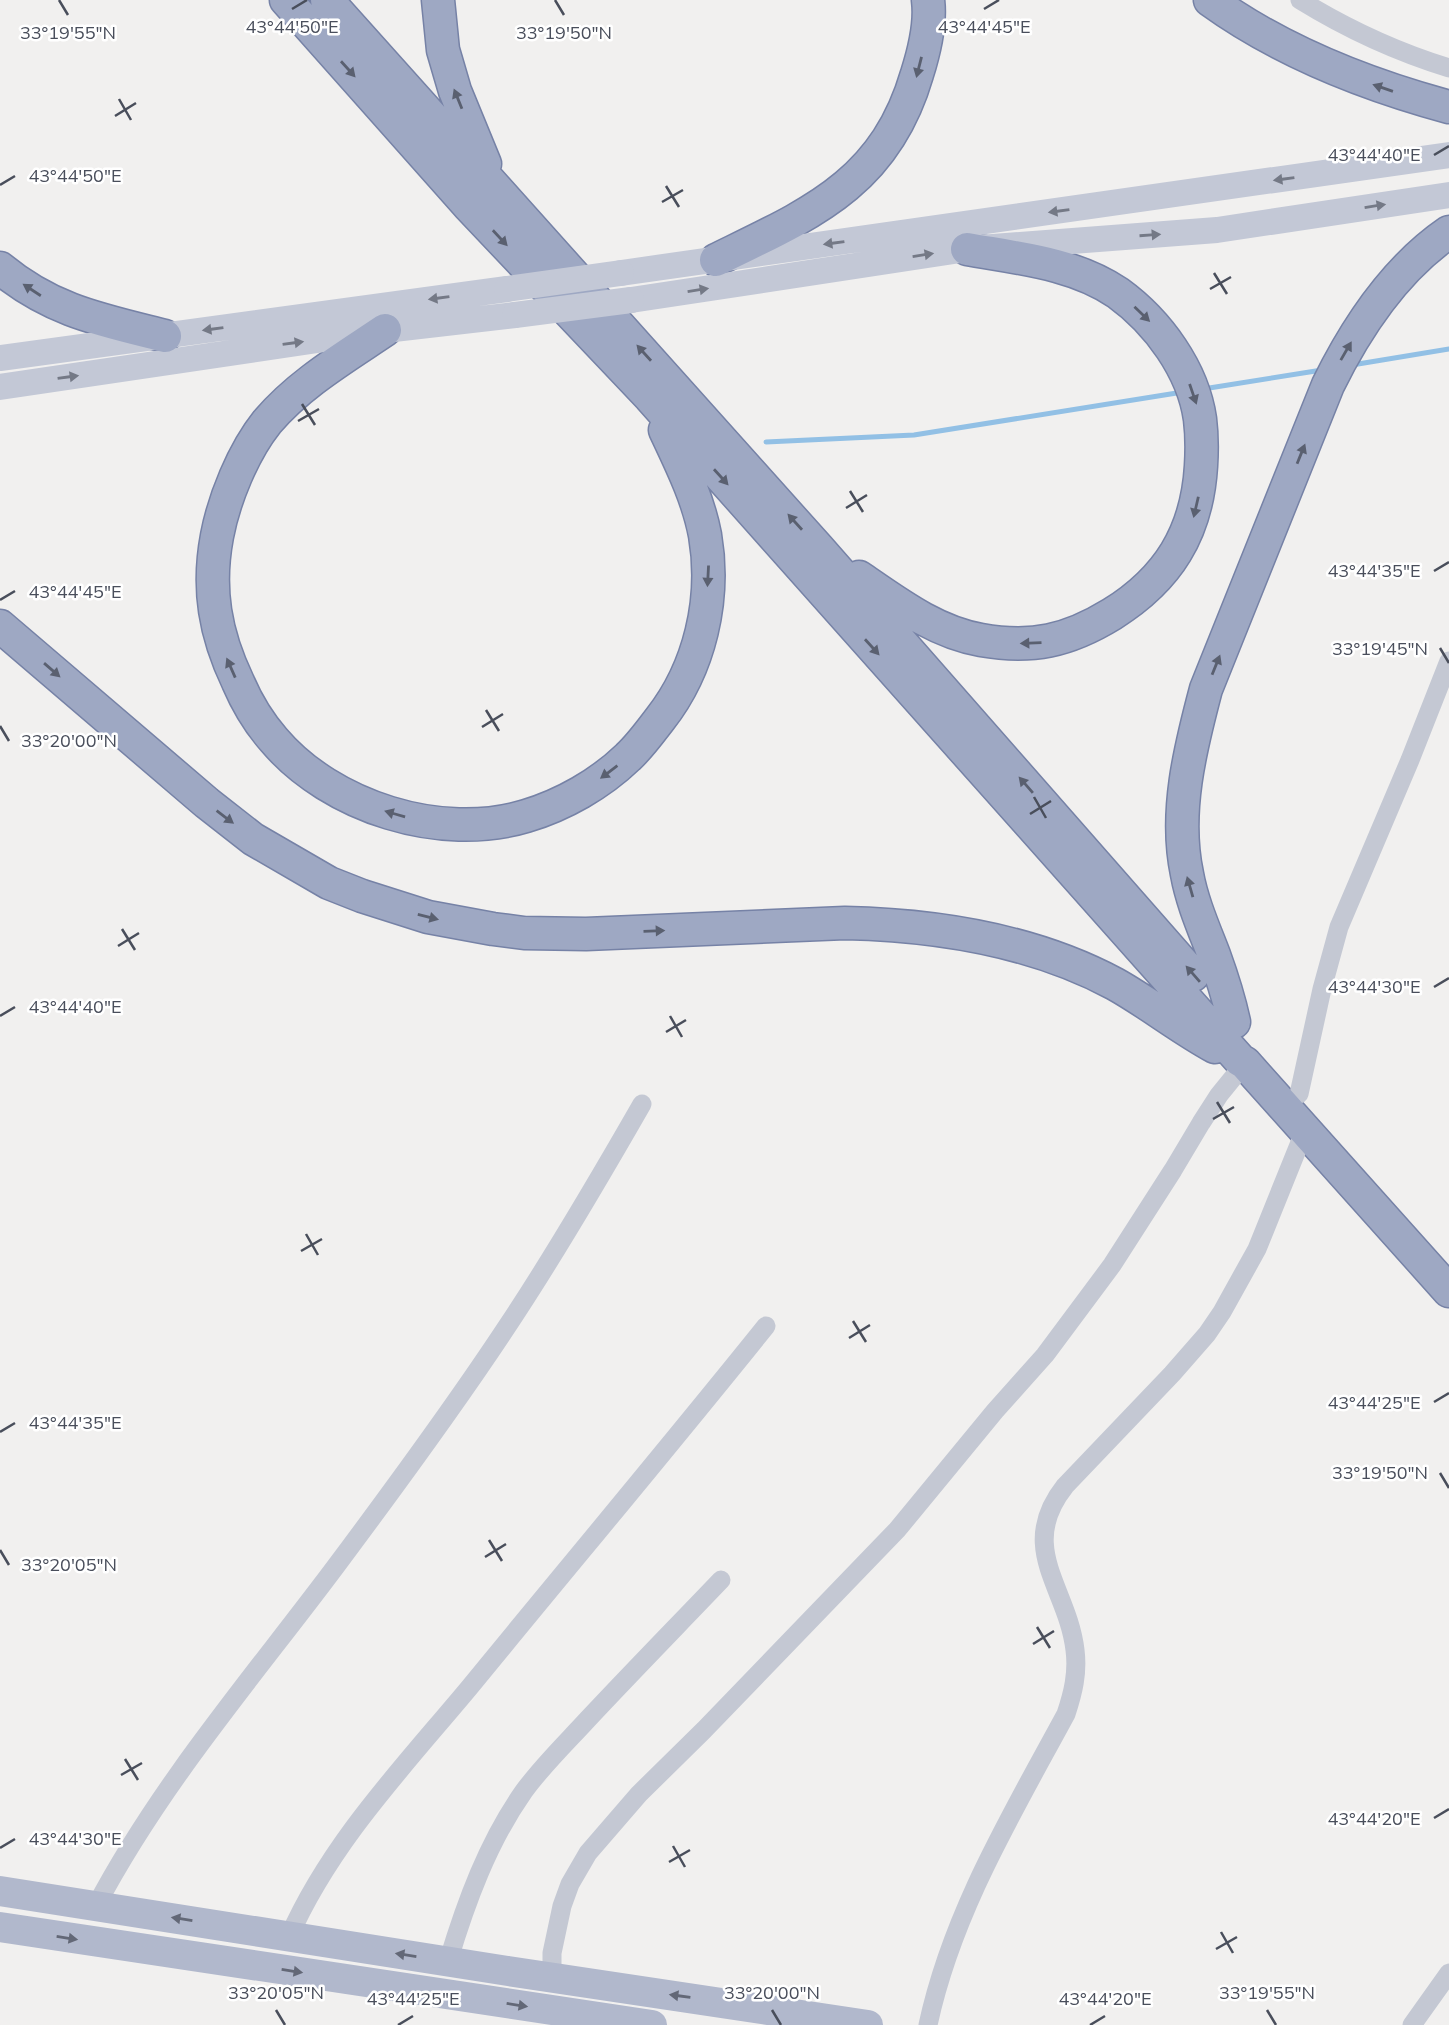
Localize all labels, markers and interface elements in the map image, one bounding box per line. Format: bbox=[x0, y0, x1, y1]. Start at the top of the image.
text: 43°44'50"E bbox=[245, 15, 339, 38]
text: 43°44'45"E bbox=[937, 15, 1031, 38]
text: 33°19'55"N bbox=[20, 21, 116, 44]
text: 33°19'50"N bbox=[516, 21, 612, 44]
one-way arrow bbox=[913, 56, 924, 78]
one-way arrow bbox=[340, 60, 356, 78]
one-way arrow bbox=[1373, 82, 1394, 93]
one-way arrow bbox=[453, 88, 464, 109]
text: 43°44'40"E bbox=[1327, 143, 1421, 166]
text: 43°44'50"E bbox=[28, 164, 122, 187]
one-way arrow bbox=[1273, 174, 1295, 185]
one-way arrow bbox=[1364, 200, 1386, 211]
one-way arrow bbox=[1048, 206, 1070, 217]
one-way arrow bbox=[1139, 229, 1161, 240]
one-way arrow bbox=[492, 230, 508, 247]
one-way arrow bbox=[823, 238, 845, 249]
one-way arrow bbox=[912, 250, 934, 261]
one-way arrow bbox=[22, 283, 41, 296]
one-way arrow bbox=[687, 284, 709, 295]
one-way arrow bbox=[428, 293, 450, 304]
one-way arrow bbox=[1134, 306, 1150, 322]
one-way arrow bbox=[202, 324, 224, 335]
one-way arrow bbox=[282, 338, 304, 349]
one-way arrow bbox=[1340, 341, 1352, 361]
one-way arrow bbox=[637, 344, 652, 361]
one-way arrow bbox=[57, 371, 79, 382]
one-way arrow bbox=[1188, 383, 1199, 404]
one-way arrow bbox=[1295, 443, 1306, 464]
one-way arrow bbox=[713, 469, 728, 486]
one-way arrow bbox=[1190, 496, 1201, 518]
one-way arrow bbox=[788, 514, 803, 531]
text: 43°44'35"E bbox=[1327, 559, 1421, 582]
one-way arrow bbox=[702, 566, 713, 588]
text: 43°44'45"E bbox=[28, 580, 122, 603]
text: 33°19'45"N bbox=[1332, 637, 1428, 660]
one-way arrow bbox=[864, 638, 880, 655]
one-way arrow bbox=[1019, 638, 1041, 649]
one-way arrow bbox=[1210, 654, 1221, 675]
one-way arrow bbox=[225, 658, 237, 678]
one-way arrow bbox=[43, 662, 61, 678]
text: 33°20'00"N bbox=[21, 729, 117, 752]
one-way arrow bbox=[600, 765, 618, 779]
one-way arrow bbox=[1018, 776, 1034, 794]
one-way arrow bbox=[384, 808, 405, 818]
one-way arrow bbox=[216, 810, 234, 825]
one-way arrow bbox=[1185, 877, 1195, 898]
one-way arrow bbox=[417, 912, 439, 923]
one-way arrow bbox=[643, 925, 665, 936]
one-way arrow bbox=[1186, 966, 1201, 983]
text: 43°44'30"E bbox=[1327, 975, 1421, 998]
text: 43°44'40"E bbox=[28, 995, 122, 1018]
text: 43°44'25"E bbox=[1327, 1391, 1421, 1414]
text: 43°44'35"E bbox=[28, 1411, 122, 1434]
text: 33°19'50"N bbox=[1332, 1461, 1428, 1484]
text: 33°20'05"N bbox=[21, 1553, 117, 1576]
text: 43°44'20"E bbox=[1327, 1807, 1421, 1830]
text: 43°44'30"E bbox=[28, 1827, 122, 1850]
one-way arrow bbox=[170, 1913, 192, 1924]
one-way arrow bbox=[57, 1932, 79, 1943]
one-way arrow bbox=[395, 1949, 417, 1960]
one-way arrow bbox=[282, 1966, 304, 1977]
text: 33°20'05"N bbox=[228, 1981, 324, 2004]
text: 33°20'00"N bbox=[724, 1981, 820, 2004]
text: 33°19'55"N bbox=[1219, 1981, 1315, 2004]
text: 43°44'25"E bbox=[366, 1987, 460, 2010]
text: 43°44'20"E bbox=[1058, 1987, 1152, 2010]
one-way arrow bbox=[669, 1990, 691, 2001]
one-way arrow bbox=[507, 2000, 529, 2011]

